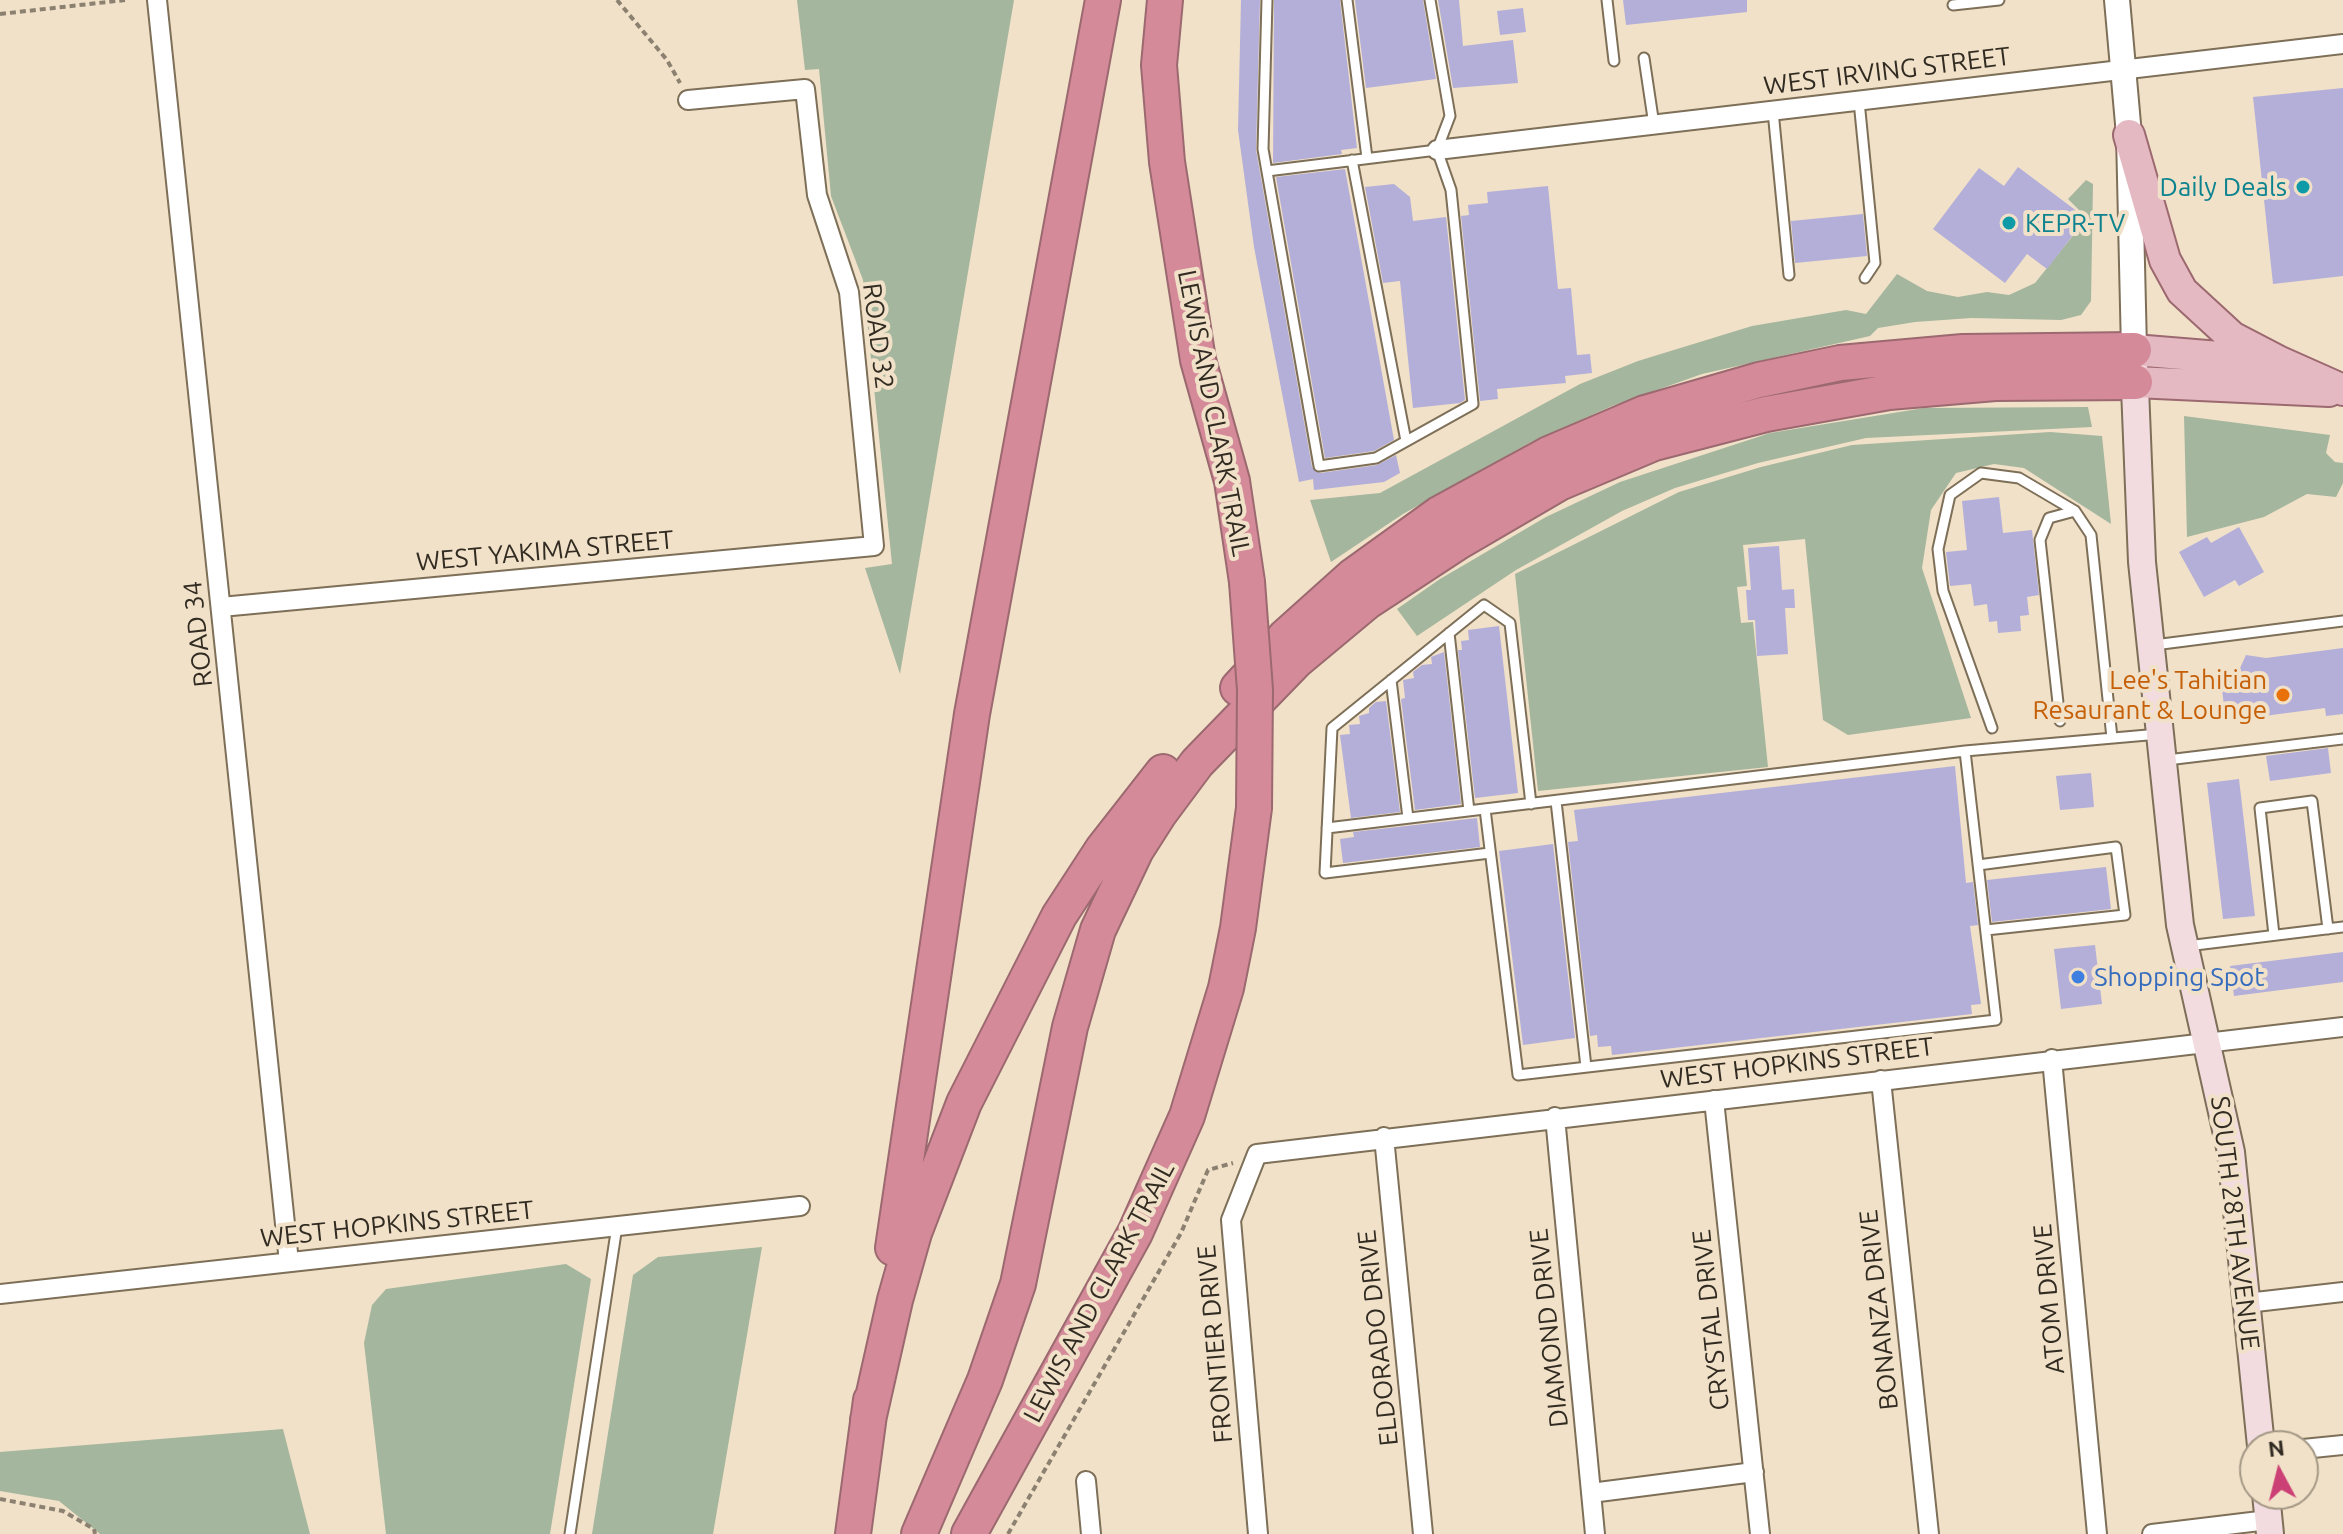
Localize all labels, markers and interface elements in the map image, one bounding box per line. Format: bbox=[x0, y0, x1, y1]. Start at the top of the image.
street label: WEST IRVING STREET bbox=[1762, 40, 2012, 102]
place label: Daily Deals bbox=[2160, 171, 2287, 203]
marker: Daily Deals bbox=[2294, 178, 2312, 196]
place label: KEPR-TV bbox=[2025, 207, 2125, 239]
marker: KEPR-TV bbox=[2000, 214, 2018, 232]
street label: LEWIS AND CLARK TRAIL bbox=[1171, 267, 1257, 559]
street label: ROAD 32 bbox=[856, 281, 900, 391]
street label: WEST YAKIMA STREET bbox=[415, 524, 675, 578]
street label: ROAD 34 bbox=[177, 579, 219, 689]
place label: Lee's Tahitian Resaurant & Lounge bbox=[2032, 664, 2267, 726]
marker: Lee's Tahitian Resaurant & Lounge bbox=[2274, 686, 2292, 704]
place label: Shopping Spot bbox=[2094, 961, 2264, 993]
marker: Shopping Spot bbox=[2069, 968, 2087, 986]
street label: WEST HOPKINS STREET bbox=[1659, 1031, 1935, 1095]
street label: SOUTH 28TH AVENUE bbox=[2204, 1094, 2266, 1352]
street label: LEWIS AND CLARK TRAIL bbox=[1017, 1156, 1181, 1428]
street label: WEST HOPKINS STREET bbox=[259, 1194, 535, 1254]
street label: BONANZA DRIVE bbox=[1853, 1208, 1905, 1412]
street label: ATOM DRIVE bbox=[2027, 1223, 2071, 1375]
street label: DIAMOND DRIVE bbox=[1523, 1227, 1575, 1429]
street label: ELDORADO DRIVE bbox=[1351, 1228, 1405, 1448]
street label: CRYSTAL DRIVE bbox=[1686, 1228, 1736, 1412]
street label: FRONTIER DRIVE bbox=[1191, 1244, 1239, 1444]
north arrow bbox=[2239, 1430, 2319, 1510]
text: N bbox=[2267, 1434, 2286, 1461]

